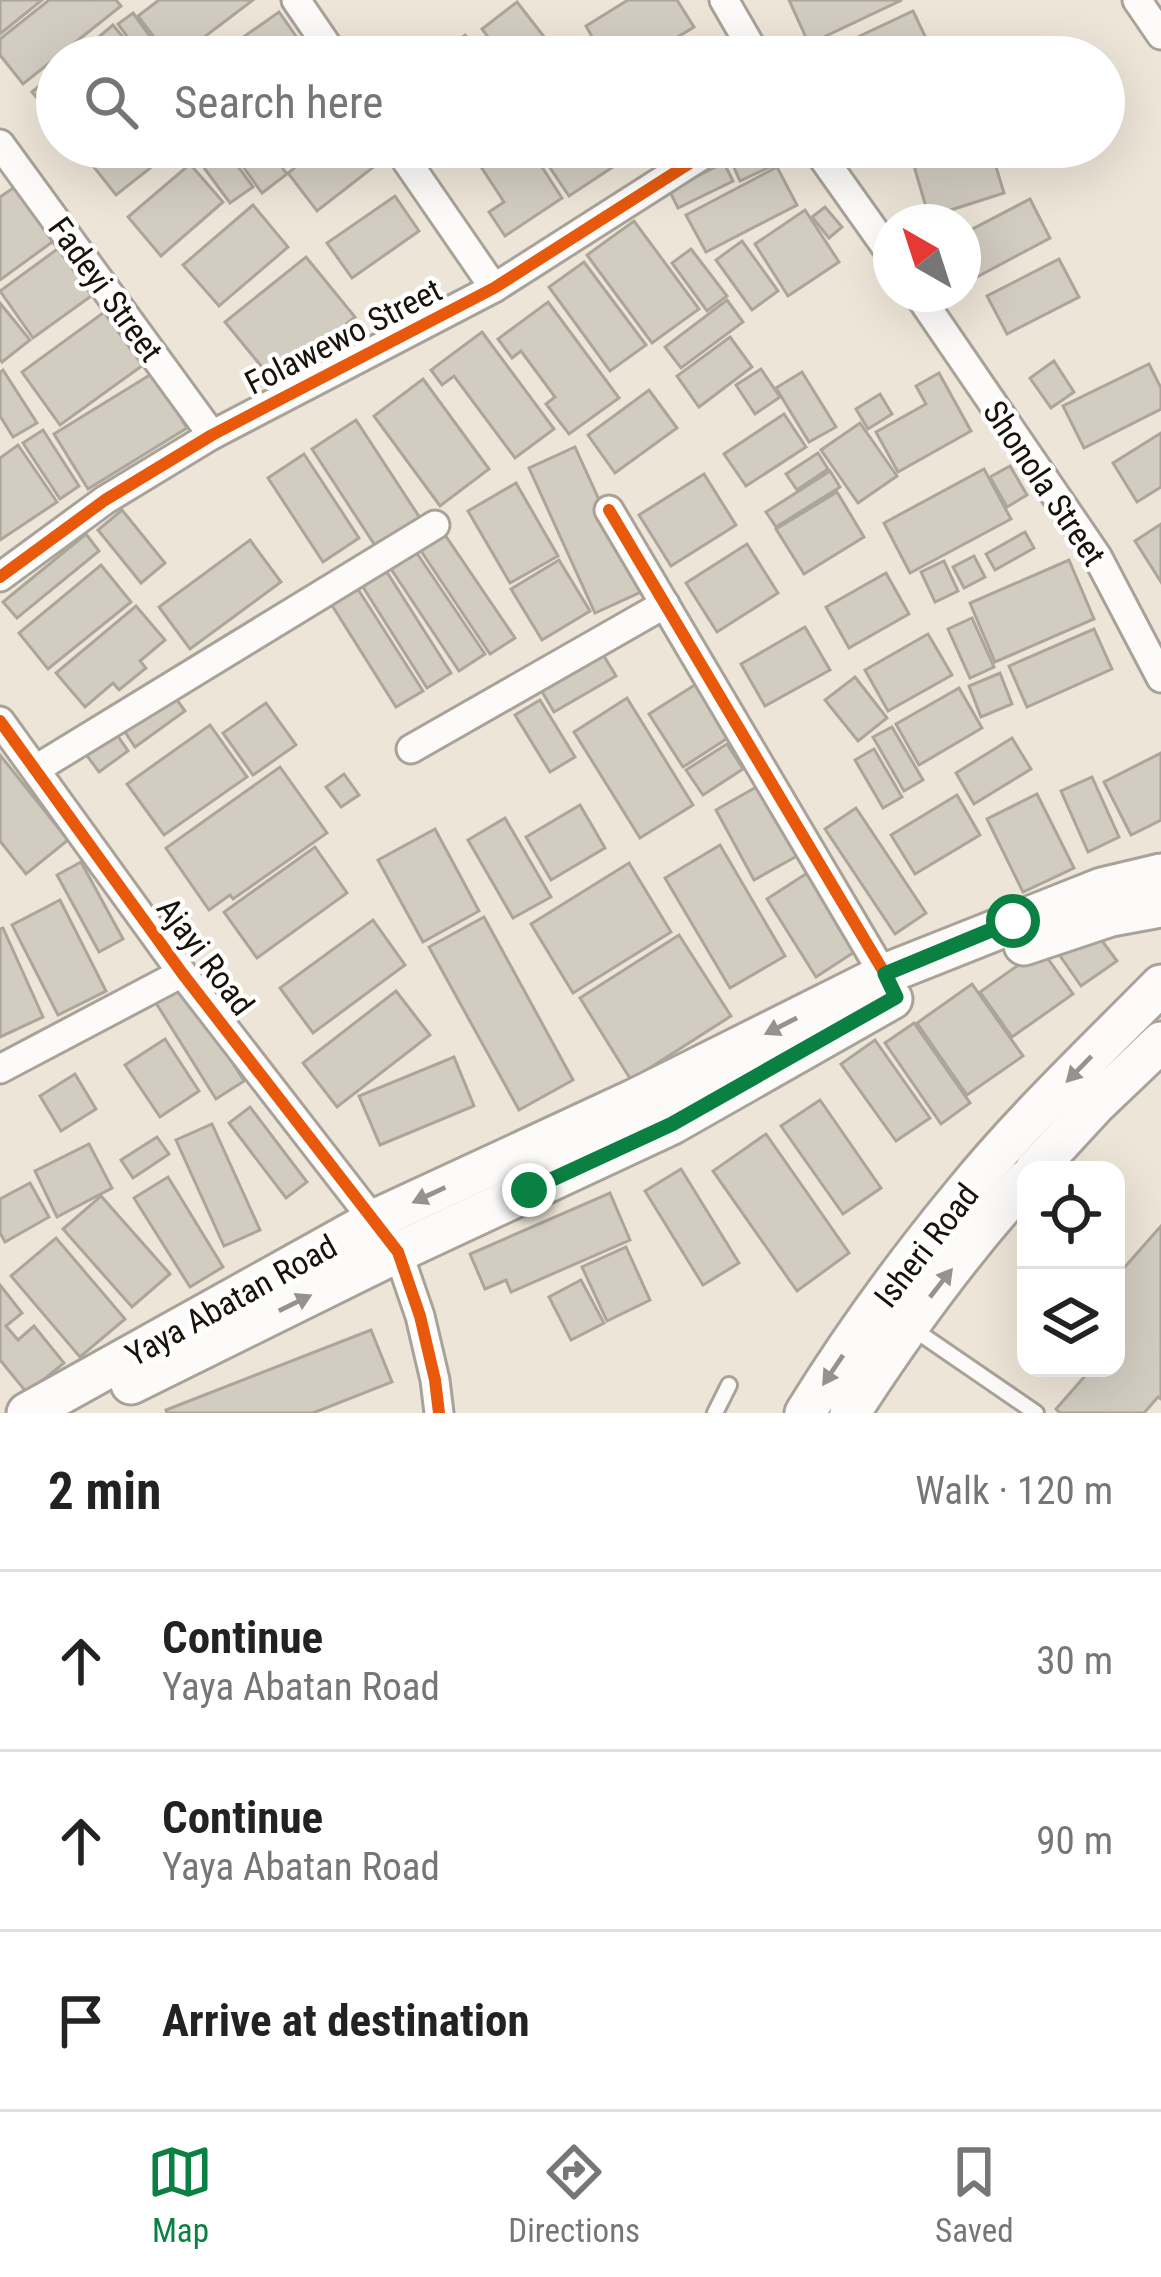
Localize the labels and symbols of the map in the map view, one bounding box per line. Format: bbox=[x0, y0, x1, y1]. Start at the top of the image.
north arrow bbox=[873, 204, 981, 312]
street label: Fadeyi Street bbox=[40, 209, 171, 369]
street label: Folawewo Street bbox=[238, 270, 448, 403]
street label: Shonola Street bbox=[975, 393, 1114, 573]
street label: Ajayi Road bbox=[149, 890, 262, 1023]
route start bbox=[986, 894, 1040, 948]
one-way arrow bbox=[763, 1016, 798, 1036]
one-way arrow bbox=[1065, 1055, 1093, 1083]
route end bbox=[502, 1163, 556, 1217]
street label: Isheri Road bbox=[866, 1176, 987, 1315]
one-way arrow bbox=[411, 1185, 446, 1205]
street label: Yaya Abatan Road bbox=[119, 1226, 344, 1374]
one-way arrow bbox=[928, 1267, 953, 1298]
one-way arrow bbox=[278, 1293, 312, 1313]
one-way arrow bbox=[822, 1354, 845, 1387]

